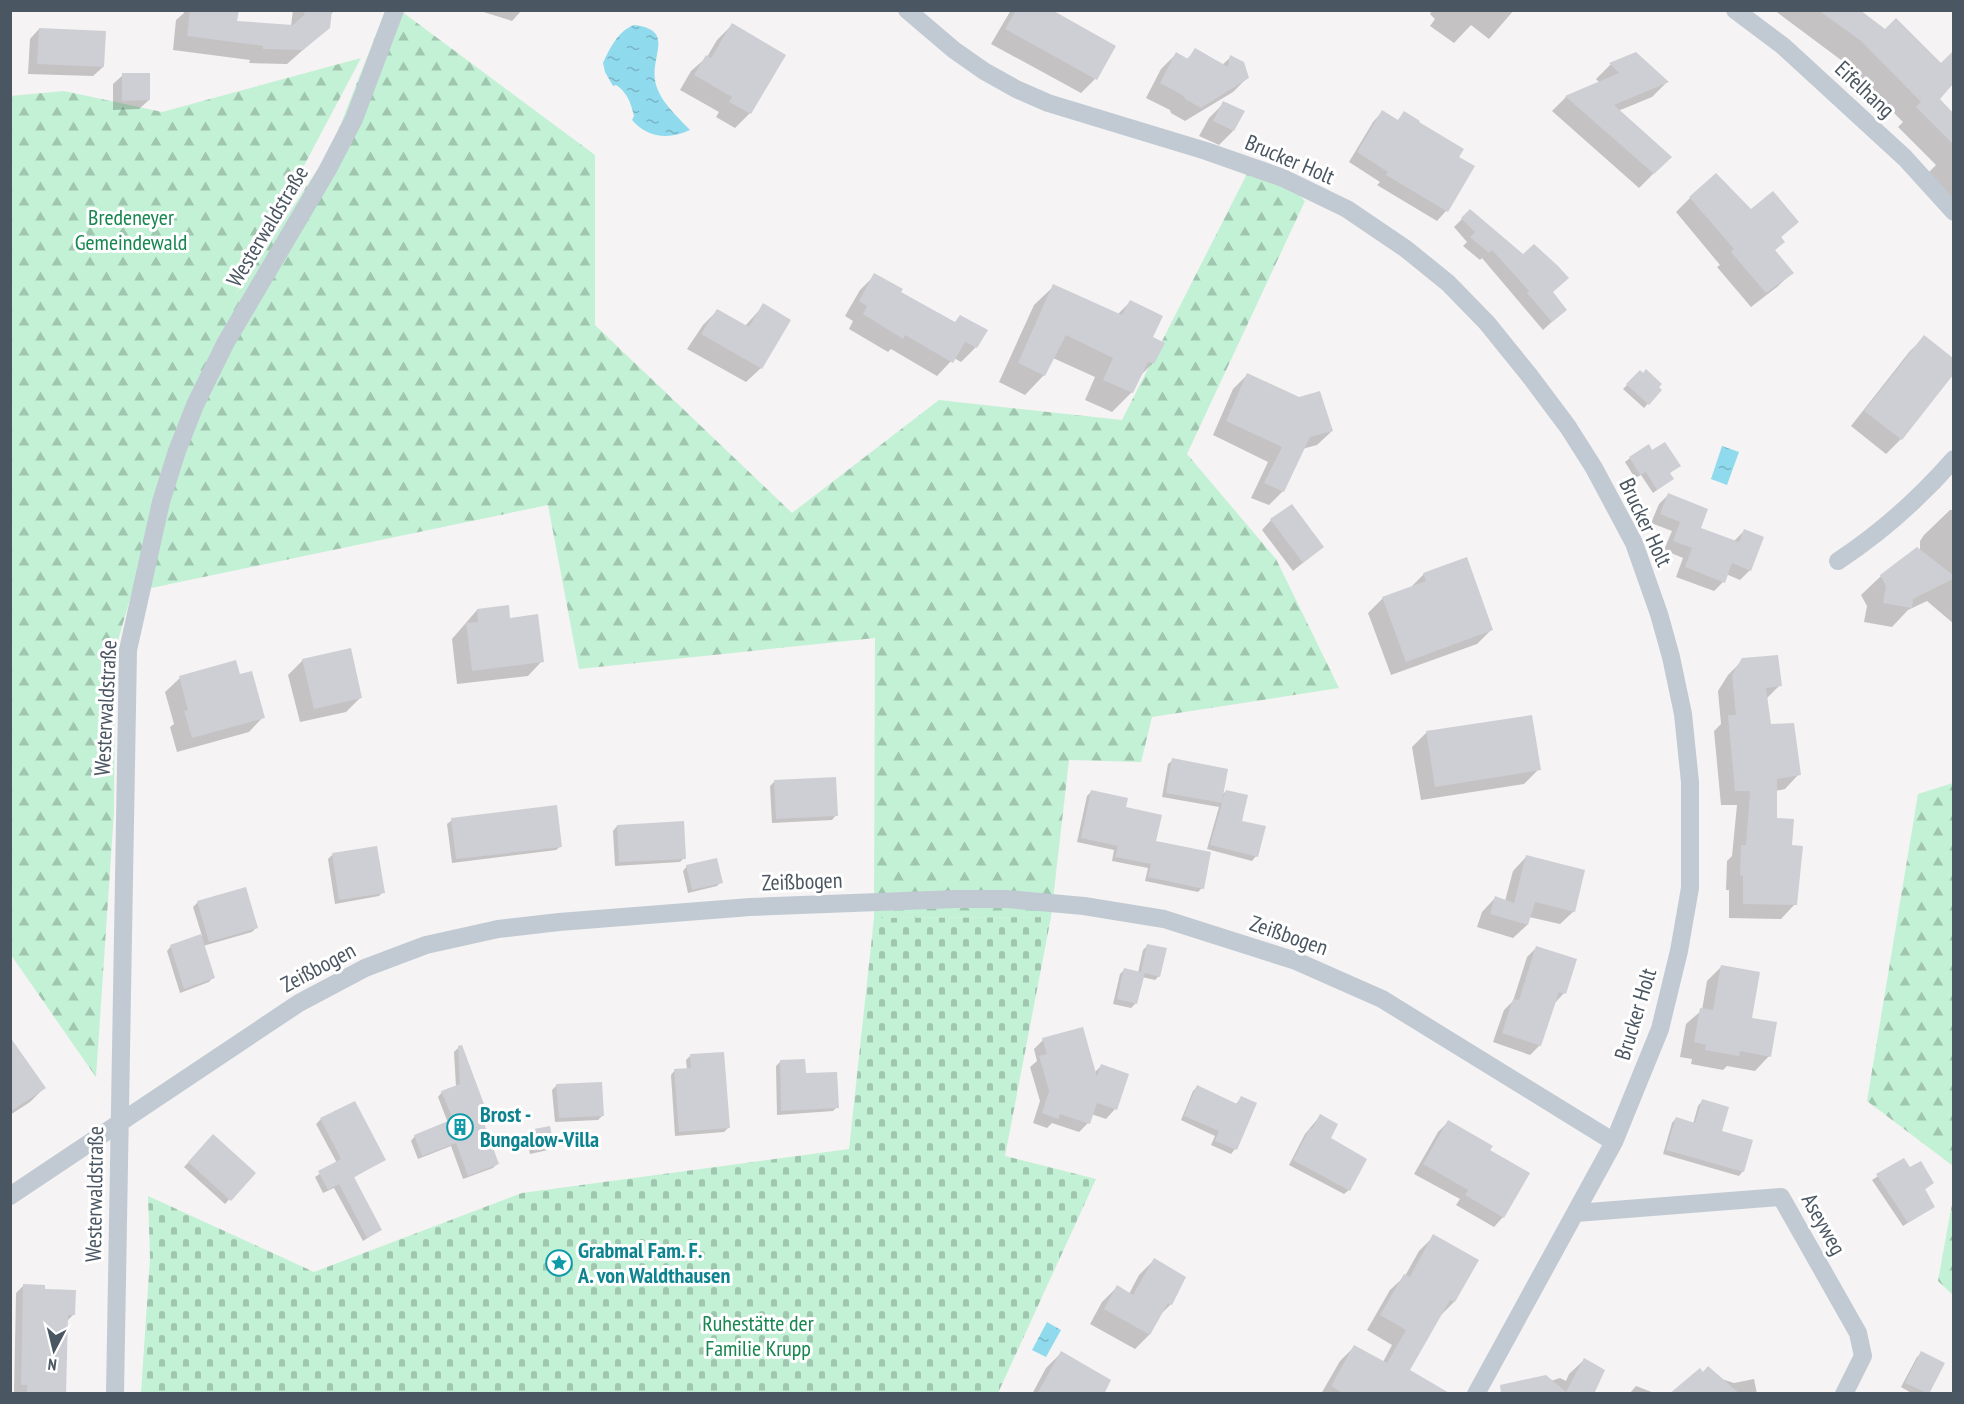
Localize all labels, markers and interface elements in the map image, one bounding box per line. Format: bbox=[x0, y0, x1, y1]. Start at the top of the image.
street label: Eifelhang bbox=[1829, 54, 1901, 124]
street label: Brucker Holt bbox=[1241, 128, 1339, 190]
street label: Westerwaldstraße bbox=[220, 160, 314, 292]
park label: Bredeneyer Gemeindewald bbox=[75, 203, 187, 256]
street label: Brucker Holt bbox=[1613, 473, 1679, 571]
street label: Westerwaldstraße bbox=[87, 639, 123, 777]
street label: Zeißbogen bbox=[761, 866, 843, 896]
street label: Zeißbogen bbox=[1246, 909, 1332, 961]
street label: Zeißbogen bbox=[276, 936, 360, 998]
street label: Brucker Holt bbox=[1608, 965, 1662, 1063]
place label: Brost - Bungalow-Villa bbox=[480, 1100, 599, 1153]
building icon: Brost - Bungalow-Villa bbox=[445, 1112, 475, 1142]
street label: Westerwaldstraße bbox=[79, 1126, 109, 1262]
street label: Aseyweg bbox=[1796, 1188, 1852, 1260]
place label: Grabmal Fam. F. A. von Waldthausen bbox=[577, 1236, 730, 1289]
place icon: Grabmal Fam. F. A. von Waldthausen bbox=[544, 1248, 574, 1278]
park label: Ruhestätte der Familie Krupp bbox=[702, 1309, 814, 1362]
north arrow bbox=[24, 1320, 84, 1380]
text: N bbox=[47, 1354, 58, 1375]

